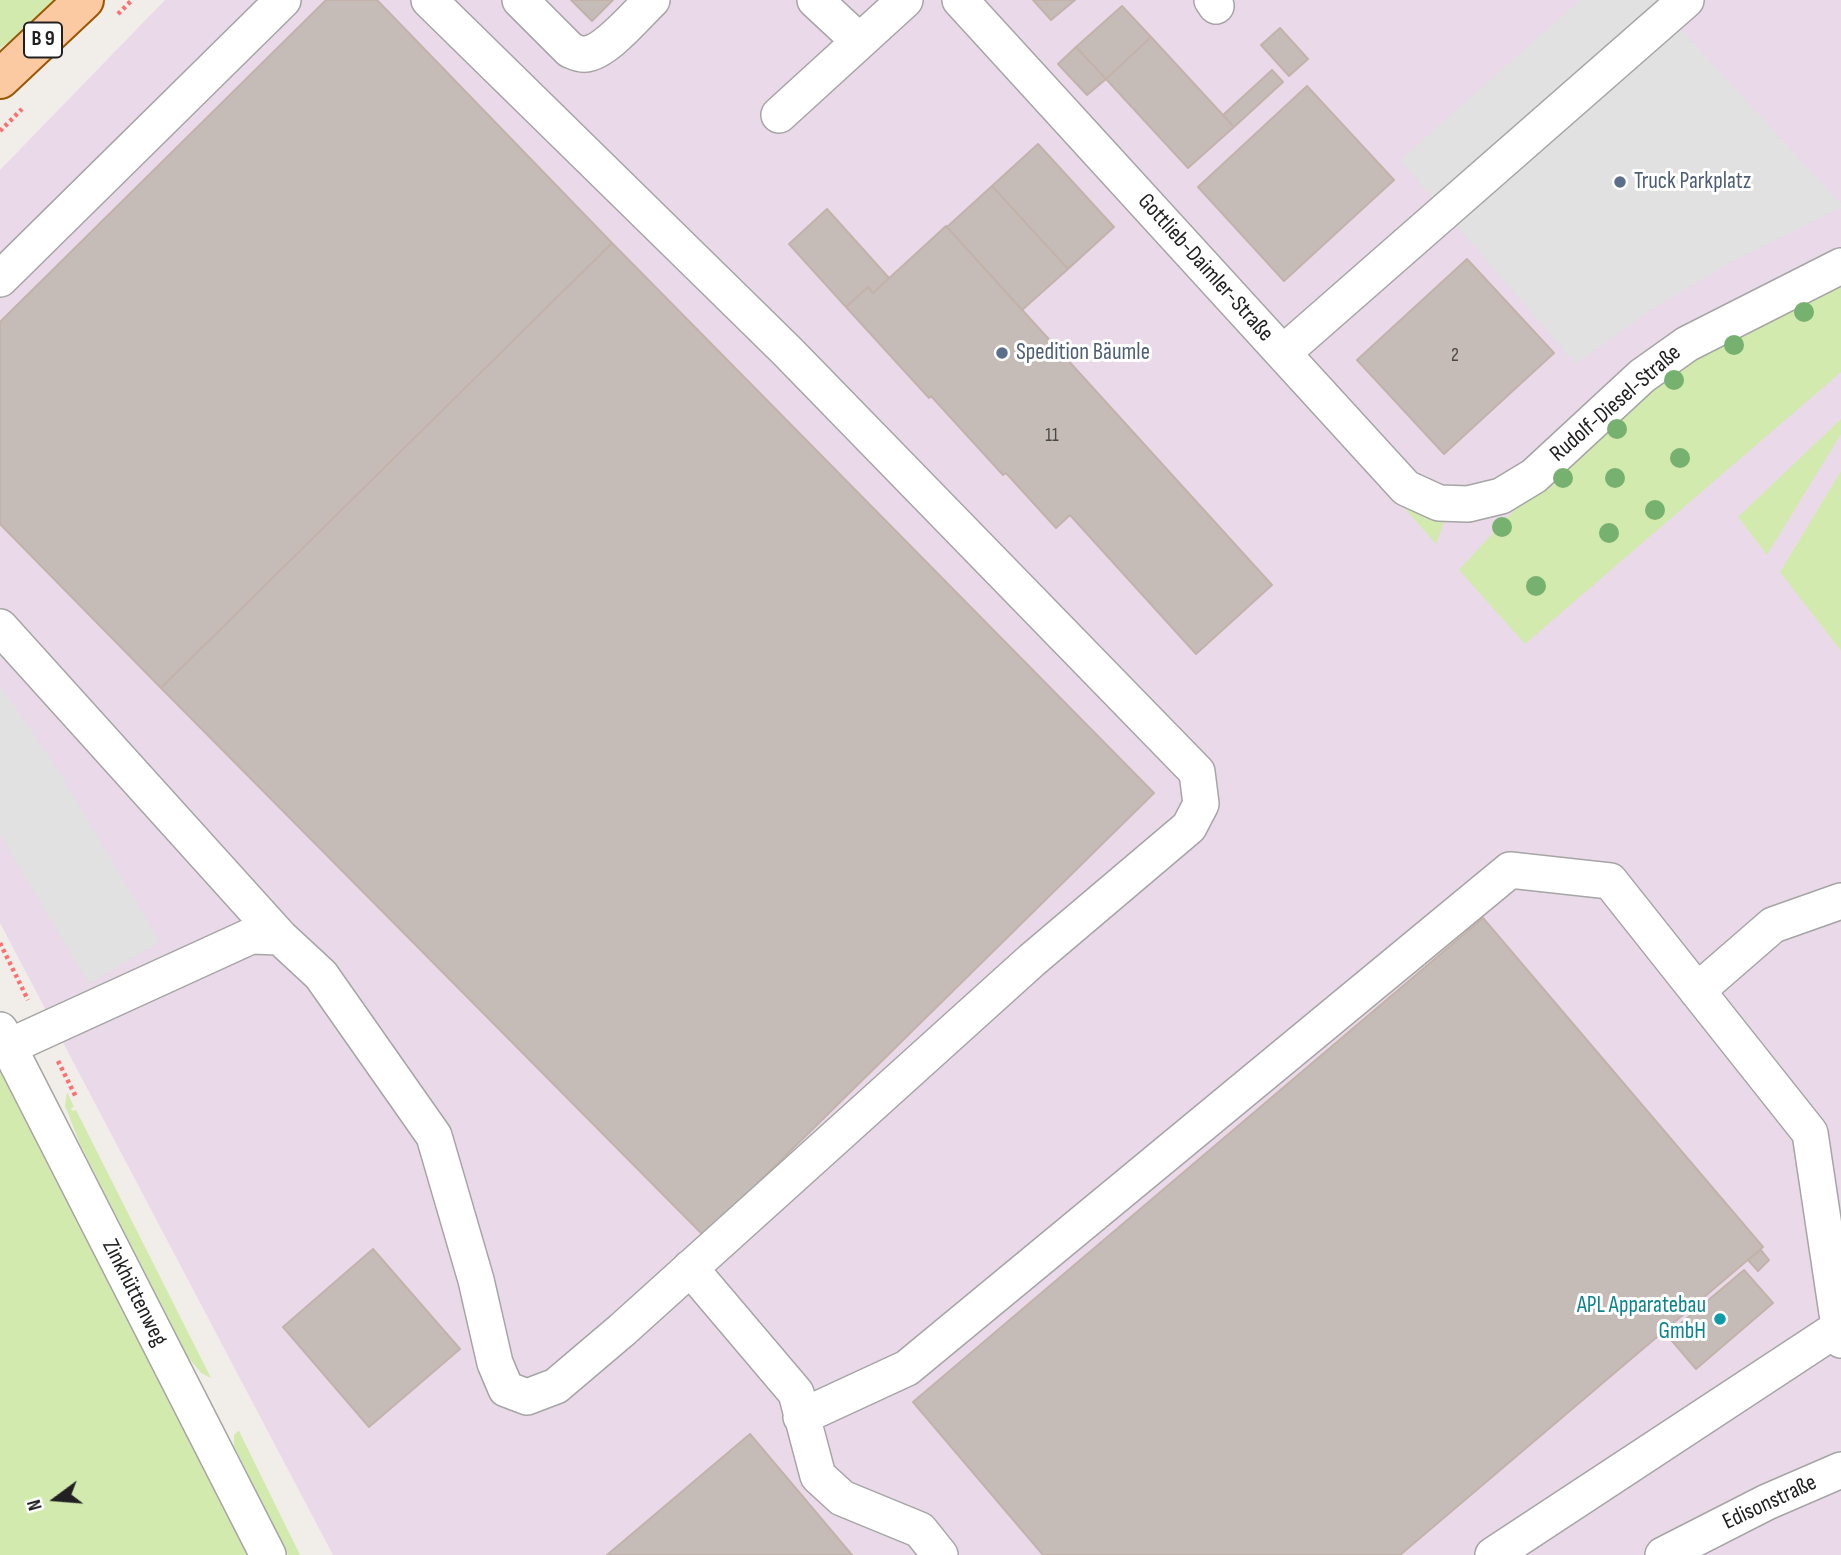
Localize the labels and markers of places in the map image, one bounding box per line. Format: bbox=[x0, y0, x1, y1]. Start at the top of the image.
place label: Truck Parkplatz bbox=[1634, 168, 1751, 196]
marker: Truck Parkplatz bbox=[1612, 174, 1628, 190]
place label: Spedition Bäumle bbox=[1016, 339, 1150, 367]
marker: Spedition Bäumle bbox=[994, 345, 1010, 361]
place label: APL Apparatebau GmbH bbox=[1577, 1292, 1706, 1346]
marker: APL Apparatebau GmbH bbox=[1712, 1311, 1728, 1327]

